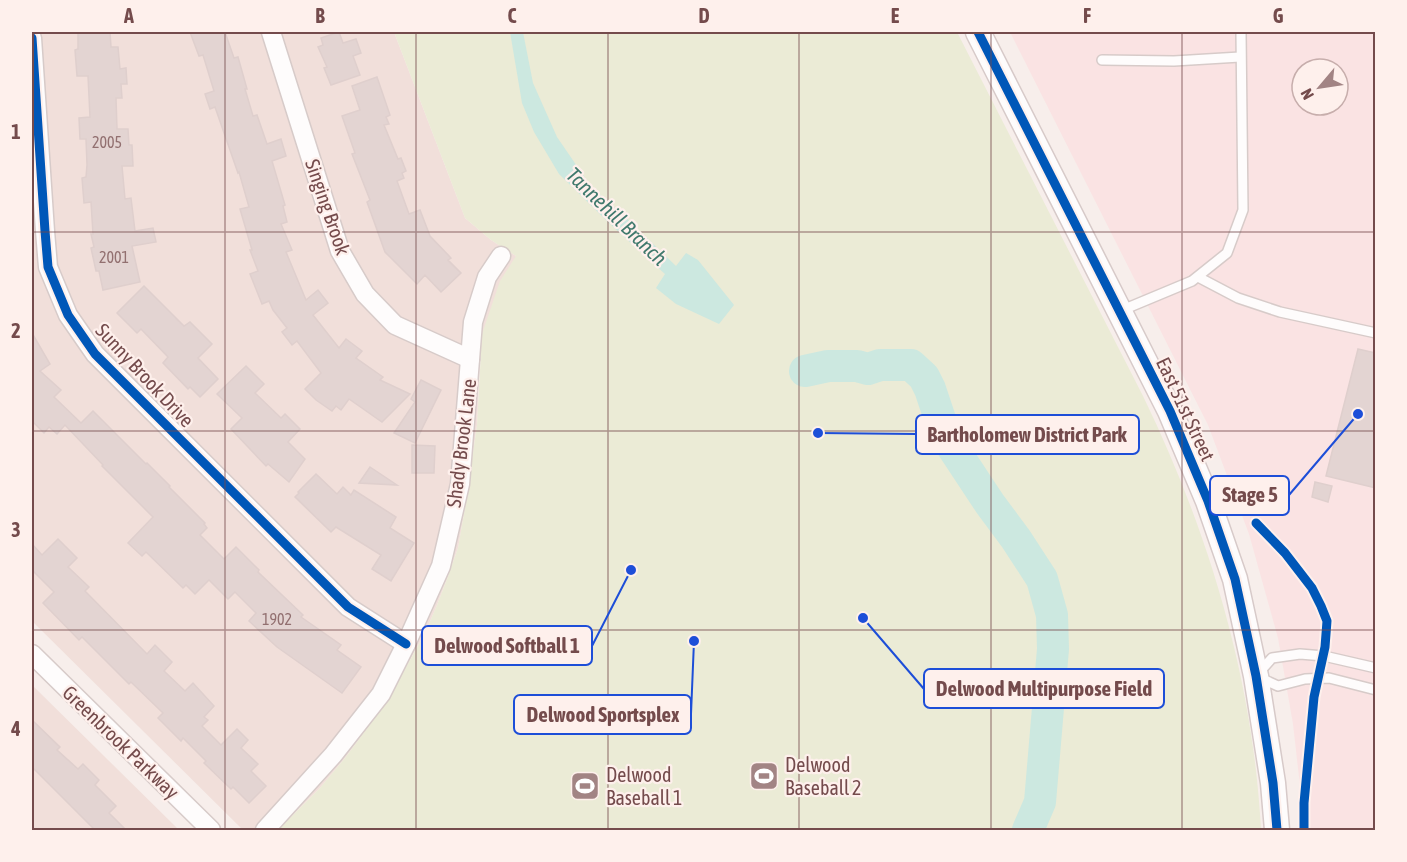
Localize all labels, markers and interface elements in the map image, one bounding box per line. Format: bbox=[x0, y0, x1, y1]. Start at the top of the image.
text: A bbox=[123, 4, 134, 27]
text: B bbox=[315, 4, 325, 27]
text: C bbox=[508, 4, 517, 27]
text: D bbox=[698, 4, 710, 27]
text: E bbox=[891, 4, 900, 27]
text: F bbox=[1083, 4, 1091, 27]
text: G bbox=[1273, 4, 1284, 27]
north arrow bbox=[1290, 57, 1350, 117]
text: N bbox=[1297, 86, 1317, 103]
text: 1 bbox=[11, 120, 21, 143]
house number: 2005 bbox=[92, 133, 122, 151]
street label: Singing Brook bbox=[301, 156, 355, 258]
water label: Tannehill Branch bbox=[562, 162, 672, 270]
house number: 2001 bbox=[99, 248, 129, 266]
text: 2 bbox=[11, 319, 21, 342]
street label: Sunny Brook Drive bbox=[91, 319, 199, 431]
street label: East 51st Street bbox=[1152, 354, 1220, 465]
street label: Shady Brook Lane bbox=[442, 377, 480, 509]
callout: Bartholomew District Park bbox=[916, 415, 1139, 454]
text: Bartholomew District Park bbox=[927, 422, 1128, 446]
callout: Stage 5 bbox=[1210, 476, 1289, 515]
text: Stage 5 bbox=[1222, 482, 1278, 506]
text: 3 bbox=[11, 518, 21, 541]
house number: 1902 bbox=[262, 610, 292, 628]
callout: Delwood Softball 1 bbox=[422, 626, 592, 665]
text: Delwood Softball 1 bbox=[434, 633, 580, 657]
callout: Delwood Multipurpose Field bbox=[924, 669, 1164, 708]
text: Delwood Multipurpose Field bbox=[936, 676, 1152, 700]
street label: Greenbrook Parkway bbox=[58, 681, 184, 803]
callout: Delwood Sportsplex bbox=[514, 695, 691, 734]
text: Delwood Sportsplex bbox=[527, 702, 680, 726]
text: 4 bbox=[10, 717, 21, 740]
place label: Delwood Baseball 2 bbox=[785, 753, 861, 799]
sports icon: Delwood Baseball 2 bbox=[748, 760, 780, 792]
place label: Delwood Baseball 1 bbox=[606, 763, 682, 809]
sports icon: Delwood Baseball 1 bbox=[569, 770, 601, 802]

